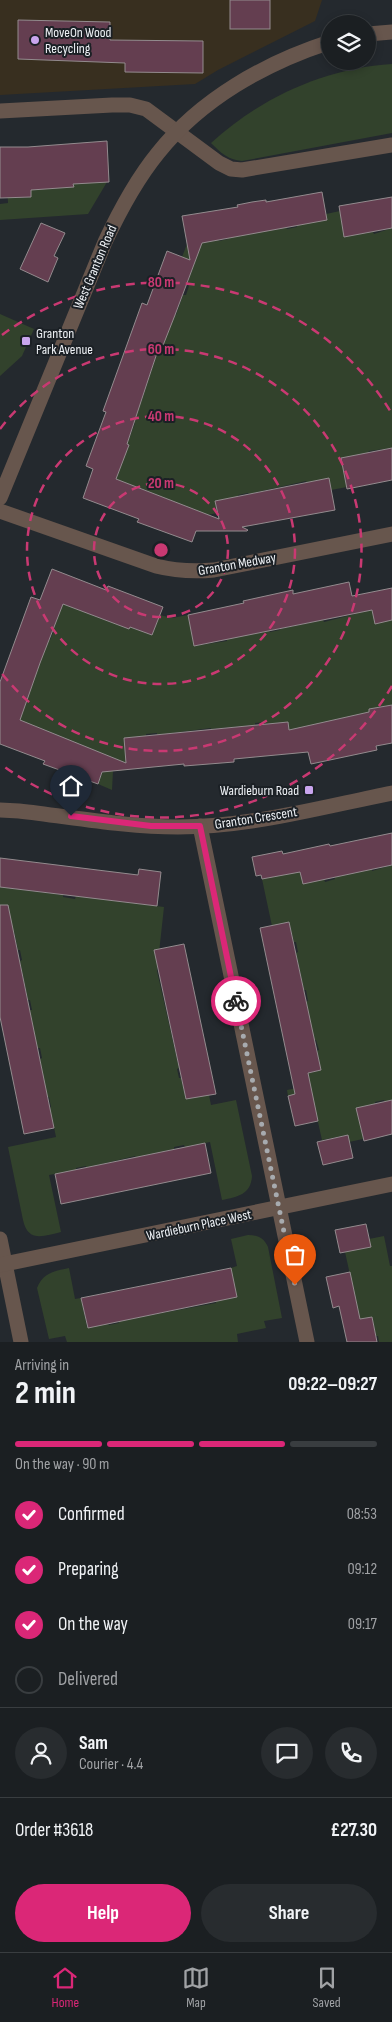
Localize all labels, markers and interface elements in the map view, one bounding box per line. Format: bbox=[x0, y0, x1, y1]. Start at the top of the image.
map controls bbox=[321, 15, 376, 70]
button: layers bbox=[321, 15, 376, 70]
place label: MoveOn Wood Recycling bbox=[45, 24, 112, 57]
marker: MoveOn Wood Recycling bbox=[29, 34, 41, 46]
street label: West Granton Road bbox=[70, 222, 120, 312]
text: 80 m bbox=[148, 273, 174, 292]
place label: Granton Park Avenue bbox=[36, 325, 93, 358]
marker: Granton Park Avenue bbox=[20, 335, 32, 347]
text: 60 m bbox=[148, 340, 174, 359]
text: 40 m bbox=[148, 407, 174, 426]
text: 20 m bbox=[148, 474, 174, 493]
centre of rings bbox=[152, 541, 170, 559]
street label: Granton Medway bbox=[197, 549, 278, 579]
pin bbox=[50, 765, 92, 816]
icon: home bbox=[57, 772, 85, 800]
place label: Wardieburn Road bbox=[220, 782, 299, 799]
marker: Wardieburn Road bbox=[303, 784, 315, 796]
street label: Granton Crescent bbox=[214, 803, 298, 833]
courier bbox=[211, 976, 261, 1026]
icon: bike bbox=[222, 987, 250, 1015]
street label: Wardieburn Place West bbox=[145, 1206, 253, 1244]
pin bbox=[274, 1234, 316, 1285]
icon: bag bbox=[281, 1241, 309, 1269]
text: Arriving in bbox=[15, 1356, 69, 1375]
text: 09:22–09:27 bbox=[288, 1373, 377, 1396]
text: 2 min bbox=[15, 1374, 76, 1413]
text: On the way · 90 m bbox=[15, 1455, 109, 1474]
icon: check bbox=[15, 1501, 43, 1529]
text: Confirmed bbox=[58, 1503, 125, 1526]
text: 08:53 bbox=[347, 1505, 377, 1524]
icon: check bbox=[15, 1556, 43, 1584]
text: Preparing bbox=[58, 1558, 119, 1581]
text: 09:12 bbox=[347, 1560, 377, 1579]
icon: check bbox=[15, 1611, 43, 1639]
text: On the way bbox=[58, 1613, 128, 1636]
text: 09:17 bbox=[348, 1615, 377, 1634]
text: Delivered bbox=[58, 1668, 118, 1691]
button: person bbox=[15, 1727, 67, 1779]
button: chat bbox=[261, 1727, 313, 1779]
button: phone bbox=[325, 1727, 377, 1779]
text: Sam bbox=[79, 1732, 108, 1755]
text: Courier · 4.4 bbox=[79, 1755, 143, 1774]
text: Order #3618 bbox=[15, 1819, 93, 1842]
text: £27.30 bbox=[331, 1819, 377, 1842]
button: Help bbox=[15, 1884, 191, 1942]
button: Share bbox=[201, 1884, 377, 1942]
tab: Home bbox=[51, 1964, 79, 2011]
tab: Map bbox=[182, 1964, 210, 2011]
tab: Saved bbox=[313, 1964, 341, 2011]

